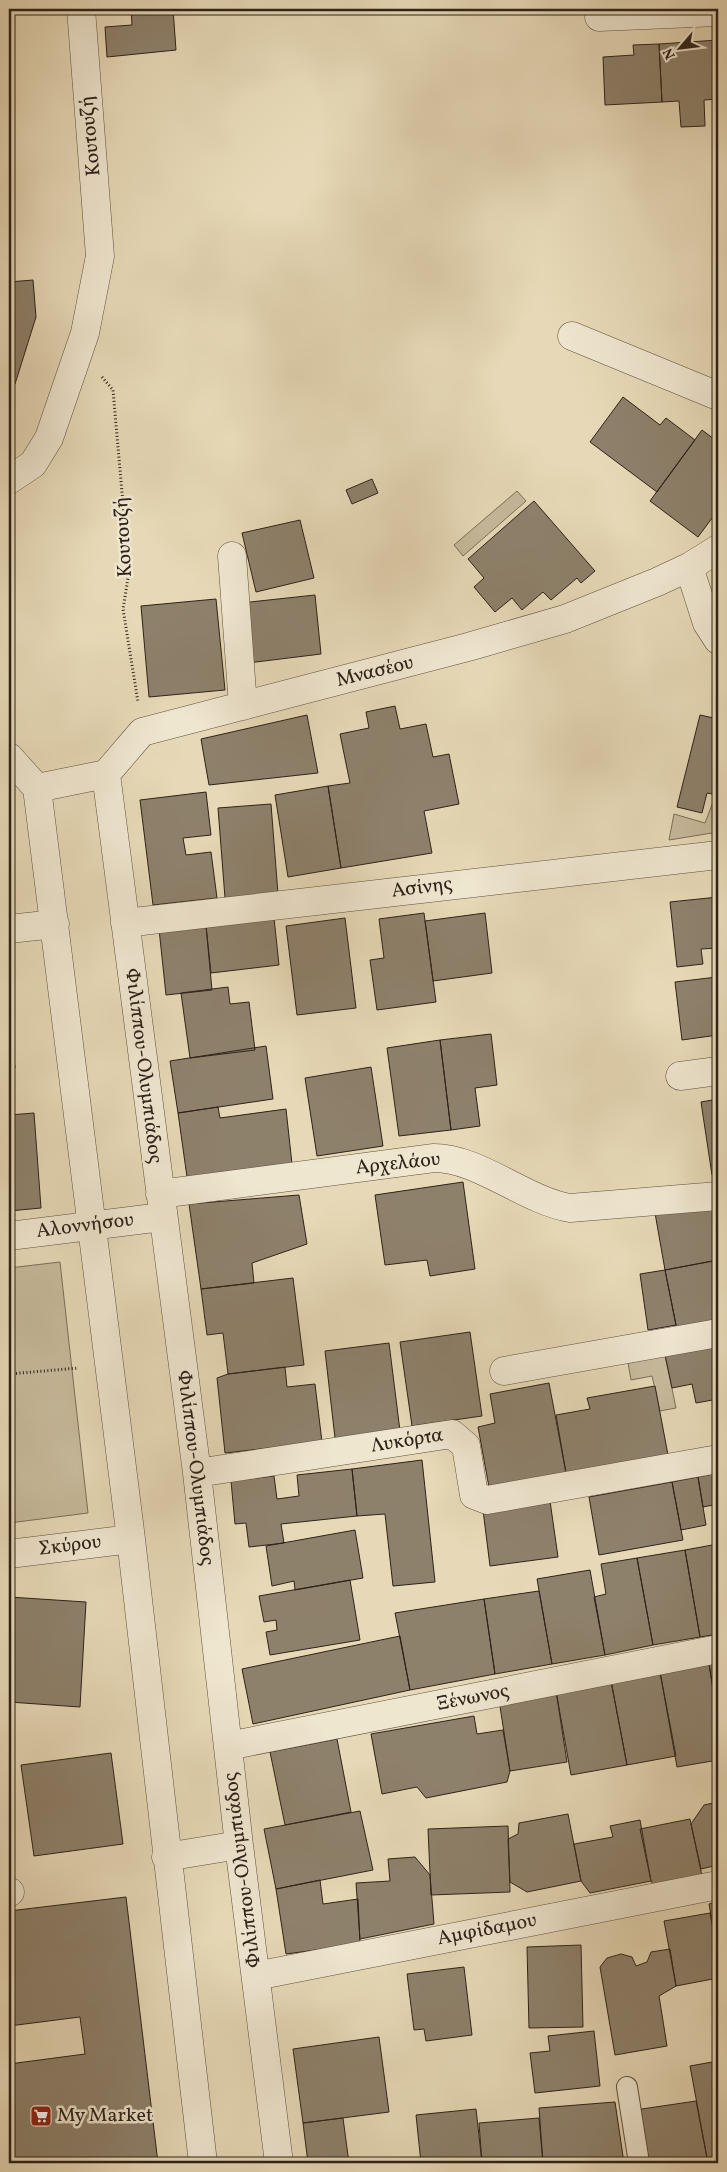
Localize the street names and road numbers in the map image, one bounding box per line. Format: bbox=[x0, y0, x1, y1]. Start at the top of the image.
street label: Κουτουζή bbox=[74, 95, 108, 177]
street label: Κουτουζή bbox=[108, 496, 140, 578]
street label: Μνασέου bbox=[333, 649, 417, 695]
street label: Ασίνης bbox=[390, 870, 454, 906]
street label: Φιλίππου-Ολυμπιάδος bbox=[117, 967, 169, 1165]
street label: Αρχελάου bbox=[354, 1146, 442, 1182]
street label: Αλοννήσου bbox=[35, 1206, 135, 1246]
street label: Φιλίππου-Ολυμπιάδος bbox=[169, 1369, 221, 1567]
street label: Λυκόρτα bbox=[369, 1421, 445, 1461]
street label: Σκύρου bbox=[37, 1528, 103, 1564]
street label: Ξένωνος bbox=[434, 1677, 512, 1719]
street label: Φιλίππου-Ολυμπιάδος bbox=[217, 1771, 269, 1969]
street label: Αμφίδαμου bbox=[435, 1907, 539, 1953]

